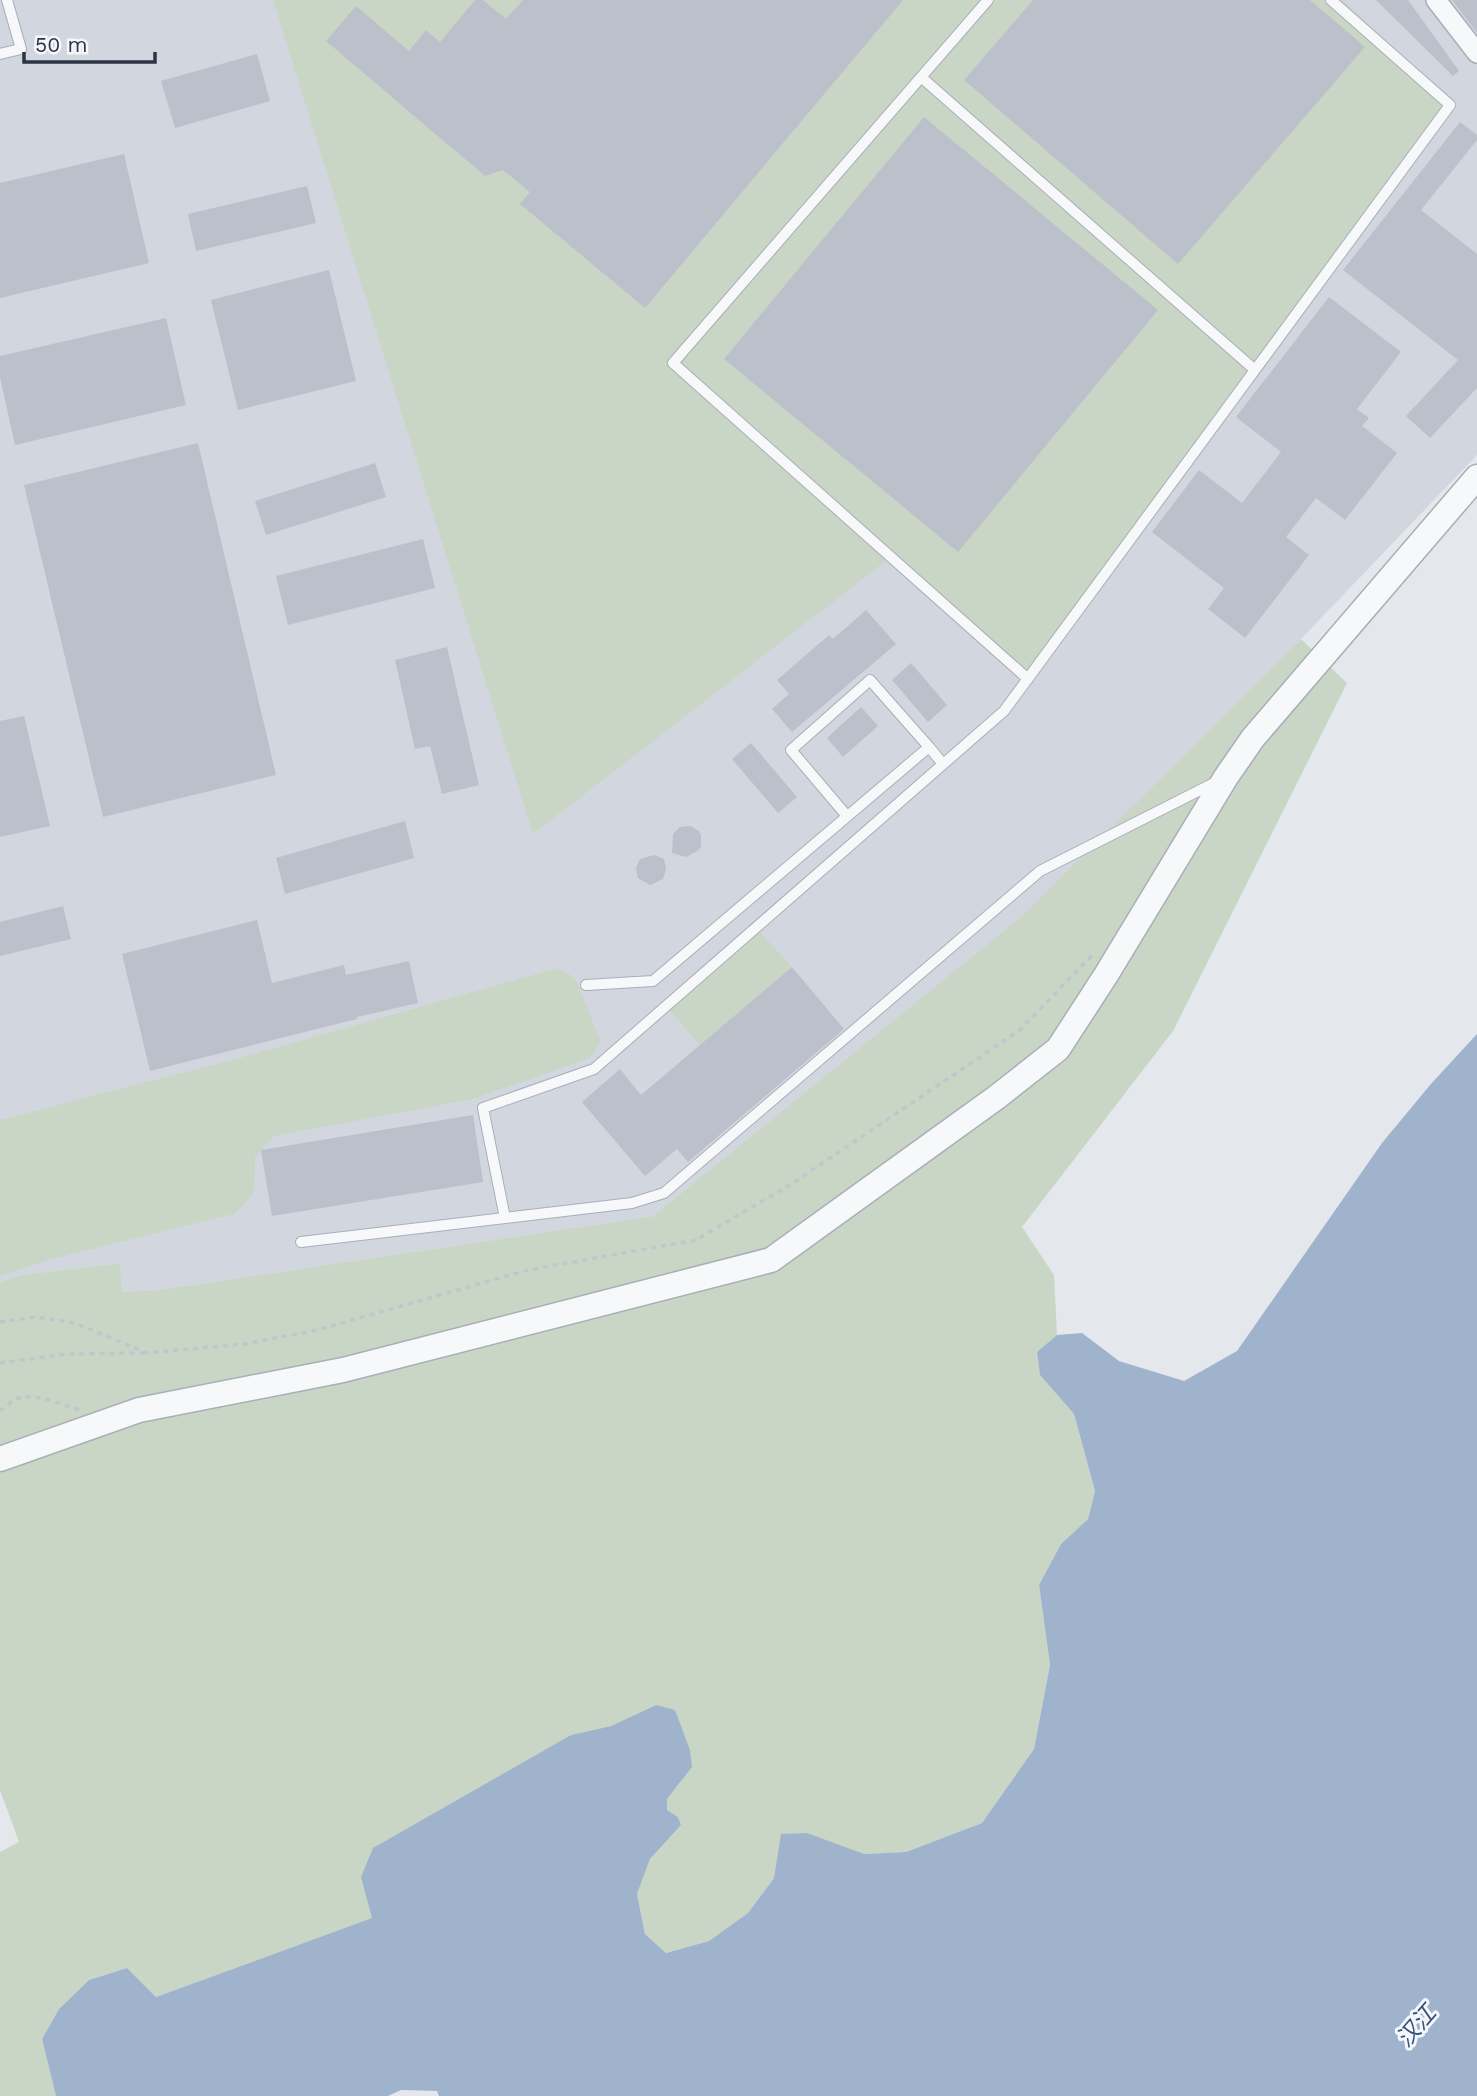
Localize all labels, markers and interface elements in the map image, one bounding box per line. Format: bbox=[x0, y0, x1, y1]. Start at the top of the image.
scale bar bbox=[24, 21, 156, 65]
text: 50 m bbox=[35, 32, 87, 57]
water label: 汉江 bbox=[1391, 1998, 1444, 2053]

